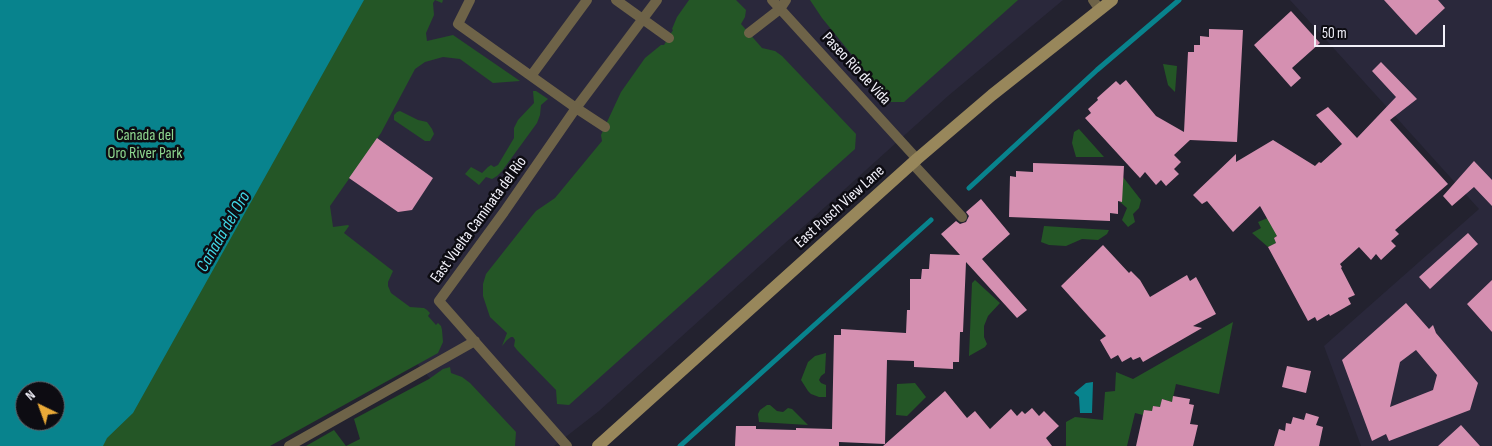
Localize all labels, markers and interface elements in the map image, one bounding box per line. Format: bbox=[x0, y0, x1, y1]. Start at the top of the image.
scale bar bbox=[1317, 15, 1448, 47]
text: 50 m bbox=[1322, 24, 1347, 43]
street label: Paseo Rio de Vida bbox=[818, 29, 894, 109]
park label: Cañada del Oro River Park bbox=[108, 126, 182, 164]
street label: East Vuelta Caminata del Rio bbox=[427, 153, 531, 287]
street label: East Pusch View Lane bbox=[791, 162, 889, 252]
water label: Cañada del Oro bbox=[192, 188, 256, 276]
north arrow bbox=[15, 381, 65, 431]
text: N bbox=[22, 386, 39, 404]

